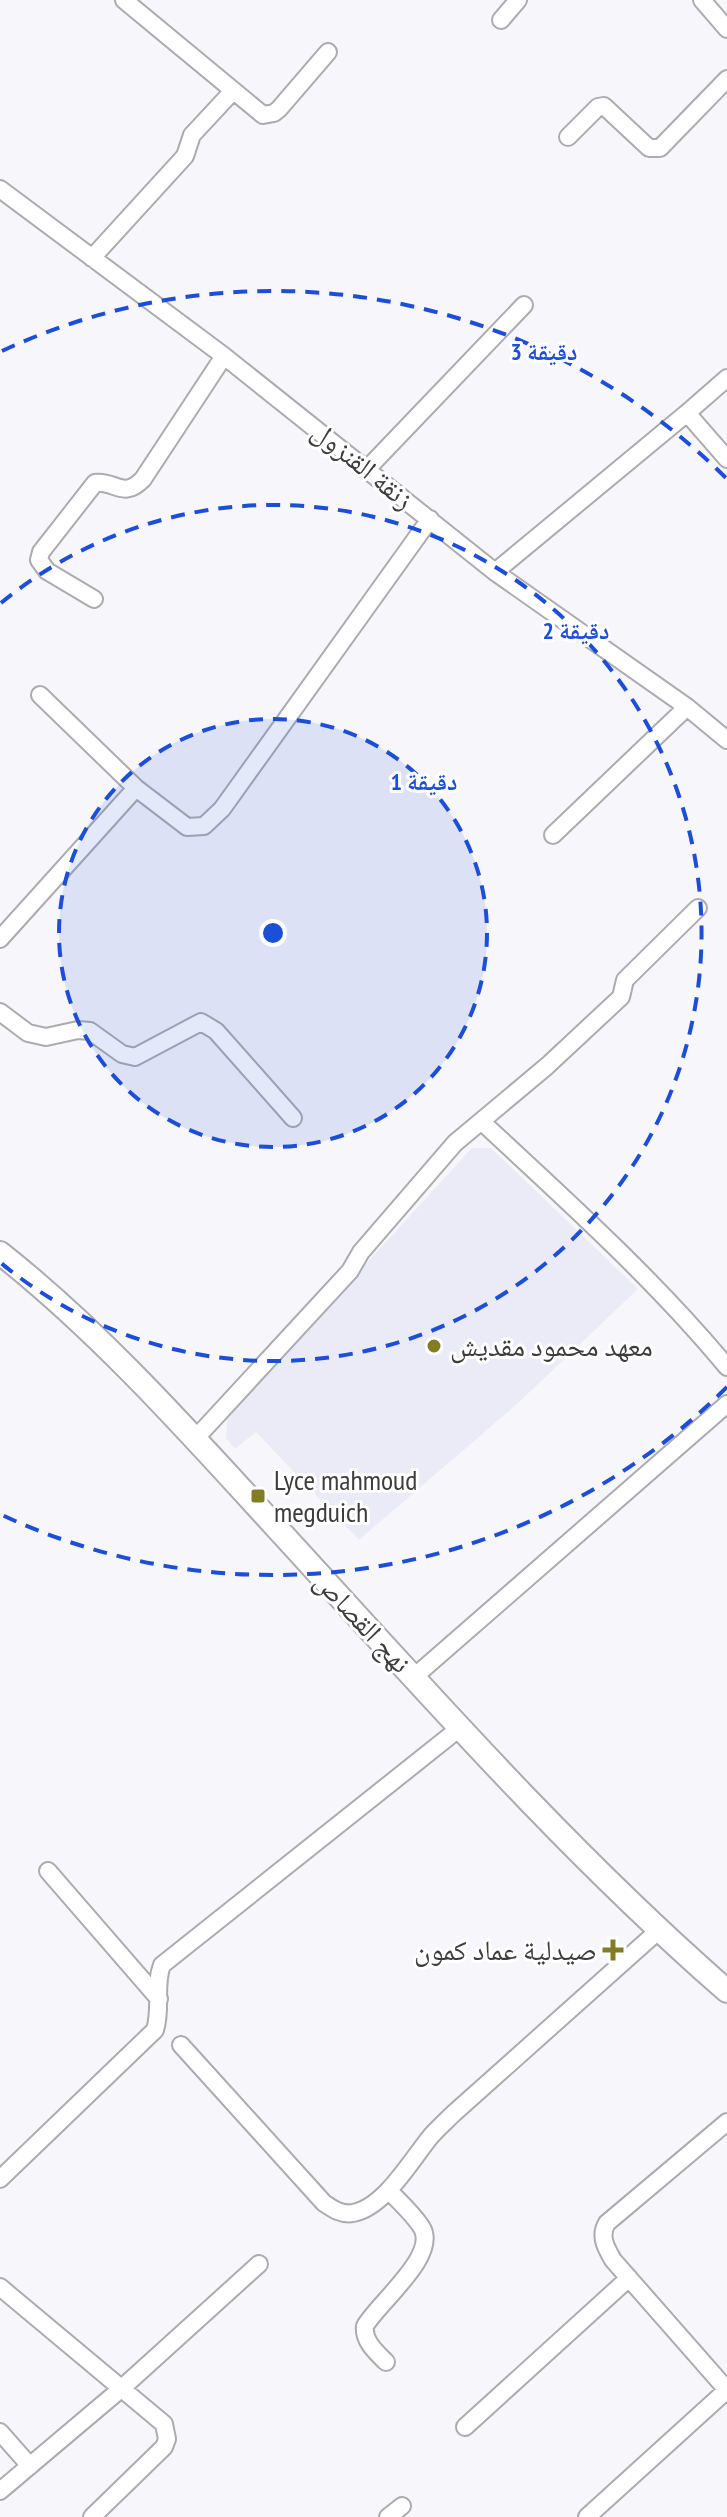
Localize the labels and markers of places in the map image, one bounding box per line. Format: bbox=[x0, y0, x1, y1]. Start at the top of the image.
centre of rings bbox=[259, 919, 287, 947]
place label: معهد محمود مقديش bbox=[450, 1327, 653, 1364]
marker: معهد محمود مقديش bbox=[425, 1337, 443, 1355]
place label: Lyce mahmoud megduich bbox=[274, 1461, 417, 1530]
marker: Lyce mahmoud megduich bbox=[249, 1487, 267, 1505]
place label: صيدلية عماد كمون bbox=[414, 1931, 597, 1968]
marker: صيدلية عماد كمون bbox=[604, 1941, 622, 1959]

